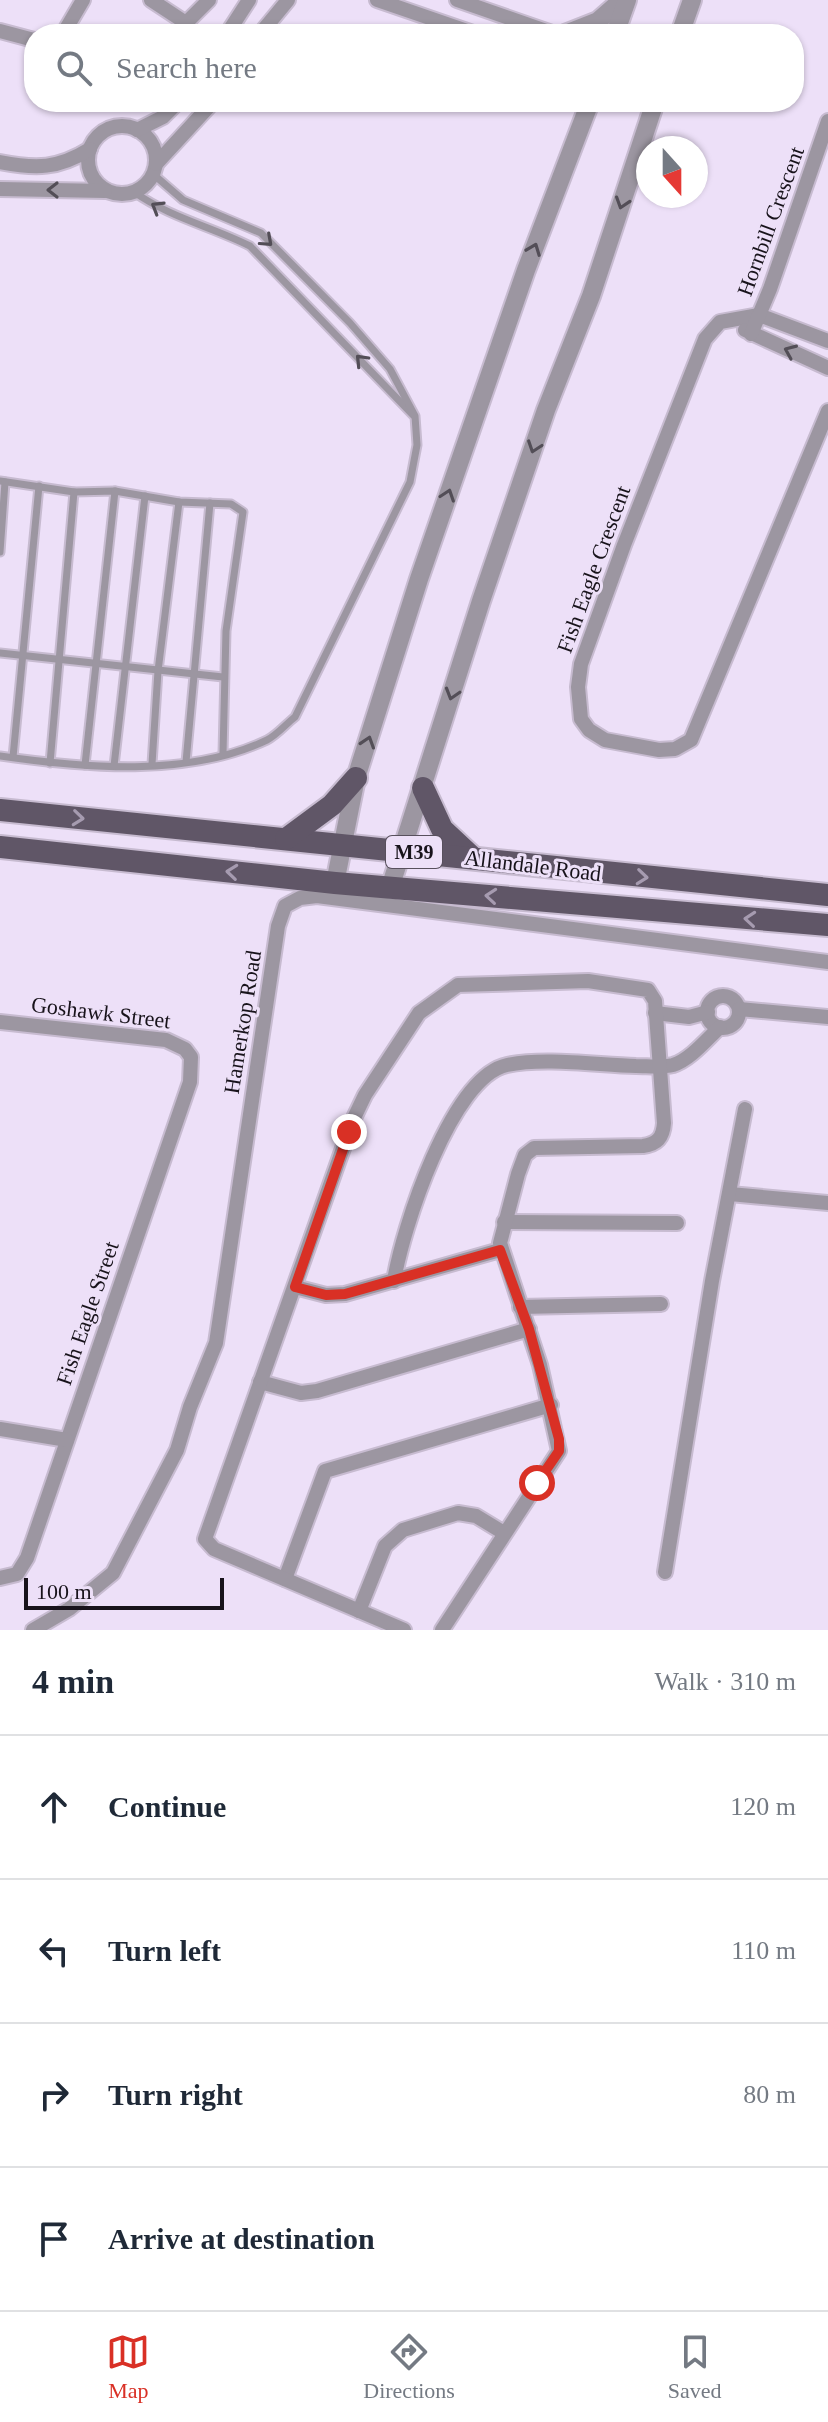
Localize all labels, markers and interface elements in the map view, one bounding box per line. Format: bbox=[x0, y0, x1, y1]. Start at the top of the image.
search box bbox=[24, 24, 804, 112]
icon: search bbox=[52, 46, 96, 90]
text: Search here bbox=[116, 51, 257, 84]
north arrow bbox=[636, 136, 708, 208]
street label: Hornbill Crescent bbox=[732, 143, 809, 299]
one-way arrow bbox=[46, 181, 59, 199]
one-way arrow bbox=[615, 195, 631, 209]
one-way arrow bbox=[151, 202, 166, 217]
one-way arrow bbox=[258, 232, 272, 246]
one-way arrow bbox=[524, 243, 541, 257]
one-way arrow bbox=[784, 344, 798, 360]
one-way arrow bbox=[355, 355, 370, 369]
one-way arrow bbox=[527, 439, 543, 453]
street label: Fish Eagle Crescent bbox=[552, 482, 635, 656]
one-way arrow bbox=[439, 488, 455, 502]
one-way arrow bbox=[445, 687, 461, 700]
one-way arrow bbox=[358, 735, 374, 749]
one-way arrow bbox=[72, 809, 85, 826]
road number: M39 bbox=[386, 836, 442, 868]
street label: Allandale Road bbox=[463, 845, 603, 886]
one-way arrow bbox=[225, 864, 238, 881]
one-way arrow bbox=[636, 868, 649, 885]
one-way arrow bbox=[484, 888, 497, 905]
one-way arrow bbox=[743, 910, 756, 927]
street label: Hamerkop Road bbox=[219, 949, 266, 1096]
street label: Goshawk Street bbox=[30, 992, 172, 1033]
route end bbox=[331, 1114, 367, 1150]
street label: Fish Eagle Street bbox=[51, 1238, 124, 1388]
route start bbox=[519, 1465, 555, 1501]
scale bar bbox=[24, 1574, 224, 1610]
text: 100 m bbox=[36, 1579, 92, 1604]
text: 4 min bbox=[32, 1663, 114, 1700]
text: Walk · 310 m bbox=[654, 1667, 796, 1696]
icon: ahead bbox=[32, 1785, 76, 1829]
text: Continue bbox=[108, 1790, 226, 1823]
text: 120 m bbox=[730, 1792, 796, 1821]
icon: left bbox=[32, 1929, 76, 1973]
text: Turn left bbox=[108, 1934, 221, 1967]
text: 110 m bbox=[731, 1936, 796, 1965]
icon: right bbox=[32, 2073, 76, 2117]
text: Turn right bbox=[108, 2078, 243, 2111]
text: 80 m bbox=[743, 2080, 796, 2109]
icon: arrive bbox=[32, 2217, 76, 2261]
text: Arrive at destination bbox=[108, 2222, 375, 2255]
tab: Map bbox=[106, 2330, 150, 2404]
tab: Directions bbox=[363, 2330, 455, 2404]
tab: Saved bbox=[668, 2330, 722, 2404]

